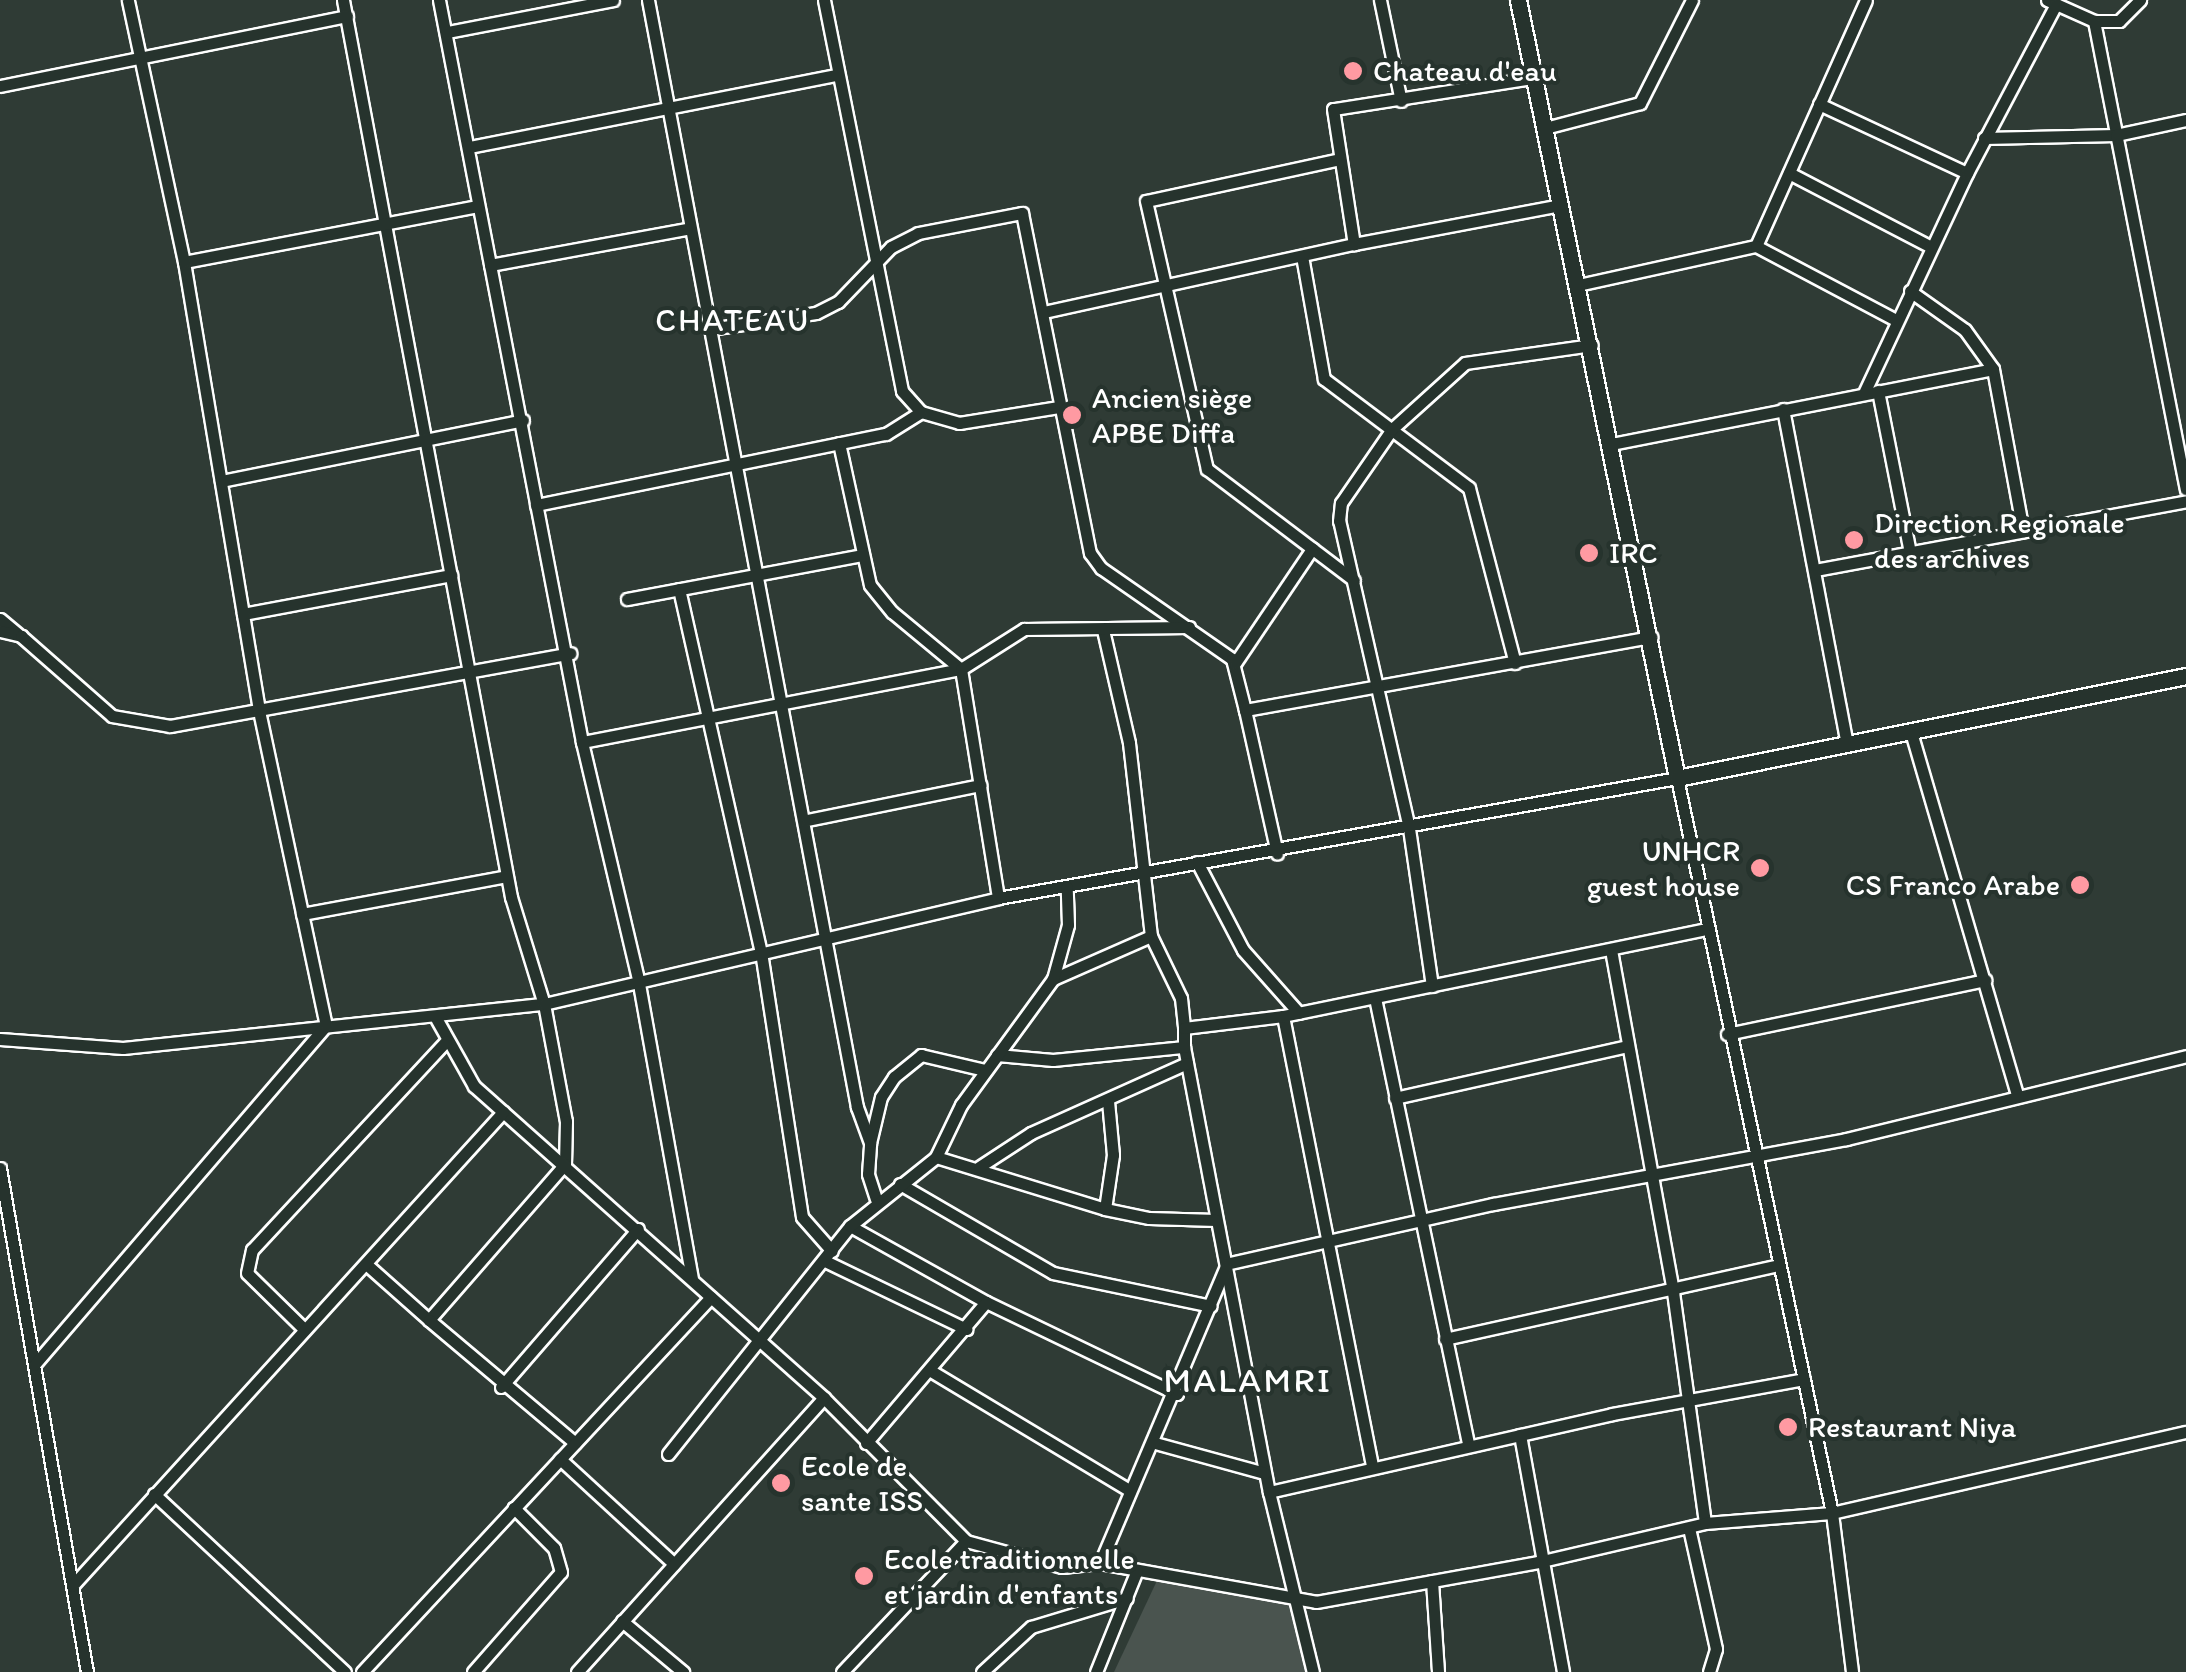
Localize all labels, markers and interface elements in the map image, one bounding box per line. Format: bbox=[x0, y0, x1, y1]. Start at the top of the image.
place label: Chateau d'eau bbox=[1373, 53, 1556, 89]
marker: Chateau d'eau bbox=[1342, 60, 1364, 82]
district label: CHATEAU bbox=[654, 301, 812, 339]
place label: Ancien siège APBE Diffa bbox=[1092, 380, 1252, 450]
marker: Ancien siège APBE Diffa bbox=[1061, 404, 1083, 426]
place label: Direction Regionale des archives bbox=[1874, 505, 2124, 576]
marker: Direction Regionale des archives bbox=[1843, 529, 1865, 551]
place label: IRC bbox=[1609, 535, 1658, 571]
marker: IRC bbox=[1578, 542, 1600, 564]
place label: UNHCR guest house bbox=[1587, 833, 1740, 904]
marker: UNHCR guest house bbox=[1749, 857, 1771, 879]
place label: CS Franco Arabe bbox=[1846, 867, 2060, 903]
marker: CS Franco Arabe bbox=[2069, 874, 2091, 896]
district label: MALAMRI bbox=[1164, 1359, 1332, 1401]
place label: Restaurant Niya bbox=[1808, 1409, 2015, 1445]
marker: Restaurant Niya bbox=[1777, 1416, 1799, 1438]
place label: Ecole de sante ISS bbox=[801, 1448, 923, 1518]
marker: Ecole de sante ISS bbox=[770, 1472, 792, 1494]
place label: Ecole traditionnelle et jardin d'enfants bbox=[884, 1541, 1135, 1612]
marker: Ecole traditionnelle et jardin d'enfants bbox=[853, 1565, 875, 1587]

